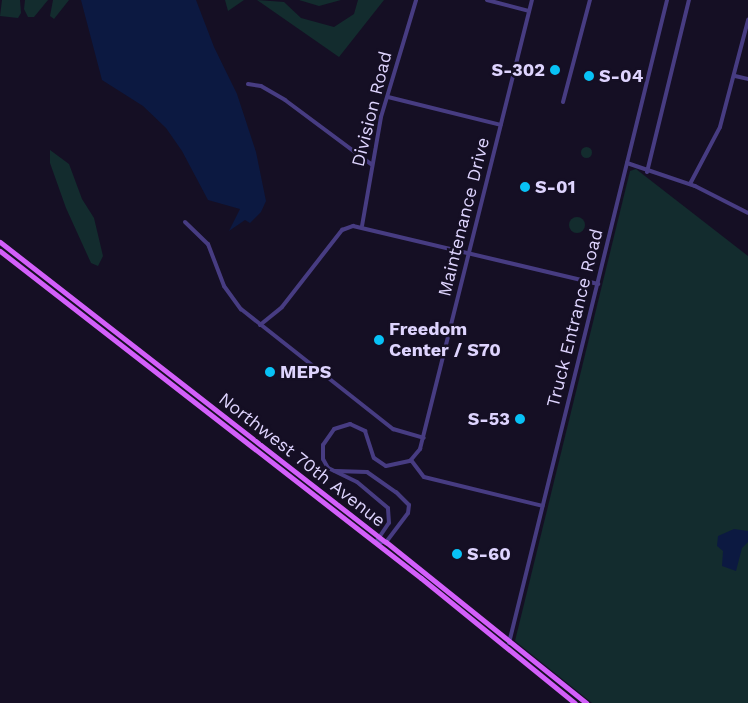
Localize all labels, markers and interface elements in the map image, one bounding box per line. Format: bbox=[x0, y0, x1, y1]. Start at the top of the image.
street label: Division Road bbox=[347, 49, 397, 169]
place label: S-302 bbox=[491, 59, 545, 81]
marker: S-302 bbox=[549, 64, 561, 76]
place label: S-04 bbox=[599, 65, 643, 87]
marker: S-04 bbox=[583, 70, 595, 82]
street label: Maintenance Drive bbox=[434, 135, 494, 299]
place label: S-01 bbox=[535, 176, 575, 198]
marker: S-01 bbox=[519, 181, 531, 193]
street label: Truck Entrance Road bbox=[542, 226, 608, 410]
place label: Freedom Center / S70 bbox=[389, 319, 501, 362]
marker: Freedom Center / S70 bbox=[373, 334, 385, 346]
place label: MEPS bbox=[280, 361, 331, 383]
marker: MEPS bbox=[264, 366, 276, 378]
street label: Northwest 70th Avenue bbox=[214, 388, 390, 532]
place label: S-53 bbox=[468, 408, 510, 430]
marker: S-53 bbox=[514, 413, 526, 425]
place label: S-60 bbox=[467, 543, 511, 565]
marker: S-60 bbox=[451, 548, 463, 560]

